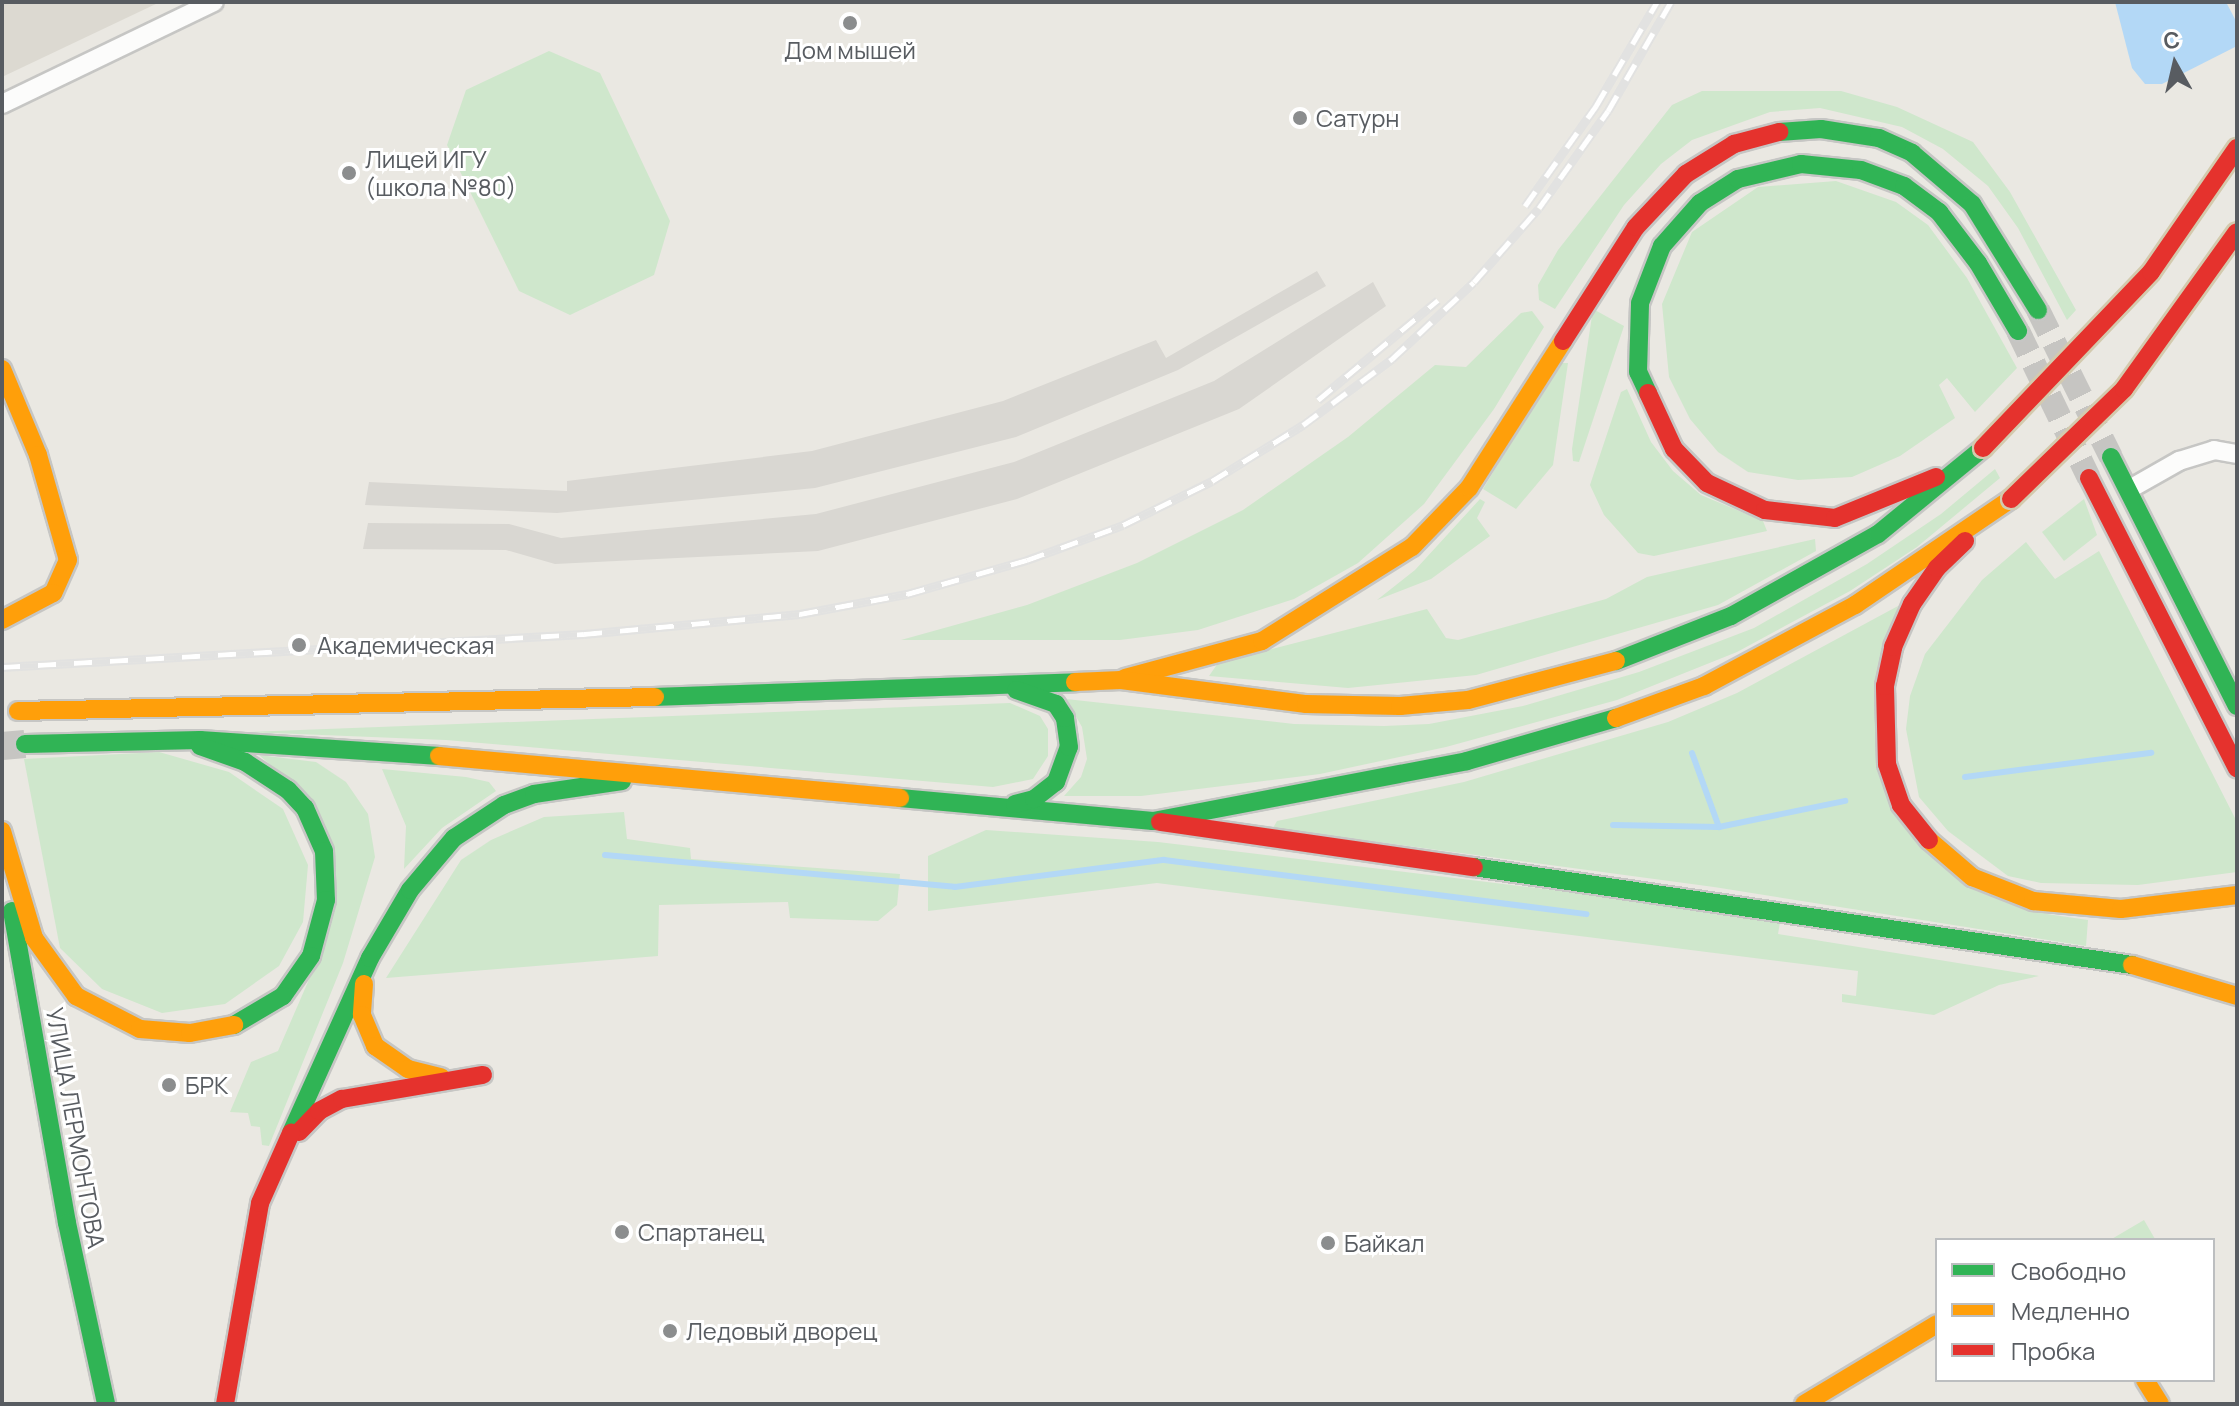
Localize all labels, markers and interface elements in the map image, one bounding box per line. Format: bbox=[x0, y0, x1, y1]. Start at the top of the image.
marker: Дом мышей bbox=[841, 14, 859, 32]
north arrow bbox=[2135, 24, 2215, 104]
text: С bbox=[2162, 24, 2182, 56]
place label: Дом мышей bbox=[784, 36, 916, 64]
place label: Сатурн bbox=[1316, 104, 1400, 132]
marker: Сатурн bbox=[1291, 109, 1309, 127]
place label: Лицей ИГУ (школа №80) bbox=[365, 145, 517, 201]
marker: Лицей ИГУ (школа №80) bbox=[340, 164, 358, 182]
place label: Академическая bbox=[317, 631, 495, 659]
marker: Академическая bbox=[288, 634, 310, 656]
street label: УЛИЦА ЛЕРМОНТОВА bbox=[41, 1005, 111, 1251]
place label: БРК bbox=[185, 1071, 228, 1099]
marker: БРК bbox=[160, 1076, 178, 1094]
place label: Спартанец bbox=[638, 1218, 764, 1246]
marker: Спартанец bbox=[613, 1223, 631, 1241]
place label: Байкал bbox=[1344, 1229, 1425, 1257]
marker: Байкал bbox=[1319, 1234, 1337, 1252]
legend bbox=[1935, 1238, 2215, 1382]
text: Свободно bbox=[2011, 1254, 2126, 1287]
text: Медленно bbox=[2011, 1294, 2130, 1327]
place label: Ледовый дворец bbox=[686, 1317, 877, 1345]
marker: Ледовый дворец bbox=[661, 1322, 679, 1340]
text: Пробка bbox=[2011, 1334, 2095, 1367]

